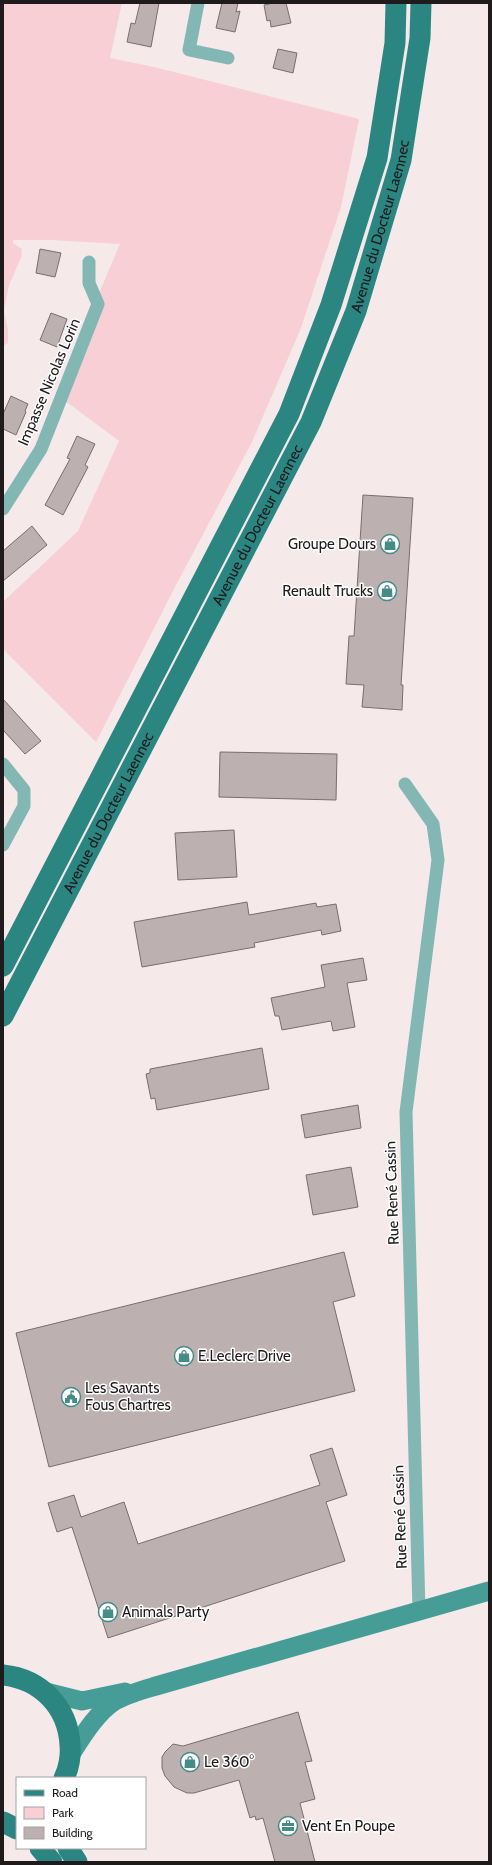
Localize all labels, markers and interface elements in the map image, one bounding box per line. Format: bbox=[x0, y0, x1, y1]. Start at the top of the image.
street label: Avenue du Docteur Laennec bbox=[347, 139, 413, 315]
street label: Impasse Nicolas Lorin bbox=[14, 316, 84, 448]
street label: Avenue du Docteur Laennec bbox=[208, 441, 307, 609]
shop icon: Groupe Dours bbox=[379, 533, 401, 555]
place label: Groupe Dours bbox=[288, 535, 376, 553]
shop icon: Renault Trucks bbox=[376, 580, 398, 602]
place label: Renault Trucks bbox=[282, 582, 373, 600]
street label: Avenue du Docteur Laennec bbox=[59, 729, 158, 896]
street label: Rue René Cassin bbox=[381, 1141, 403, 1245]
shop icon: E.Leclerc Drive bbox=[173, 1345, 195, 1367]
place label: E.Leclerc Drive bbox=[198, 1347, 291, 1365]
place label: Les Savants Fous Chartres bbox=[85, 1379, 171, 1414]
public building icon: Les Savants Fous Chartres bbox=[60, 1386, 82, 1408]
street label: Rue René Cassin bbox=[389, 1465, 411, 1569]
shop icon: Animals Party bbox=[97, 1601, 119, 1623]
place label: Animals Party bbox=[122, 1603, 210, 1621]
shop icon: Le 360° bbox=[179, 1751, 201, 1773]
place label: Le 360° bbox=[204, 1753, 255, 1771]
legend bbox=[16, 1777, 146, 1849]
text: Road bbox=[52, 1785, 78, 1800]
text: Park bbox=[52, 1805, 74, 1820]
office icon: Vent En Poupe bbox=[277, 1815, 299, 1837]
place label: Vent En Poupe bbox=[302, 1817, 395, 1835]
text: Building bbox=[52, 1825, 94, 1840]

